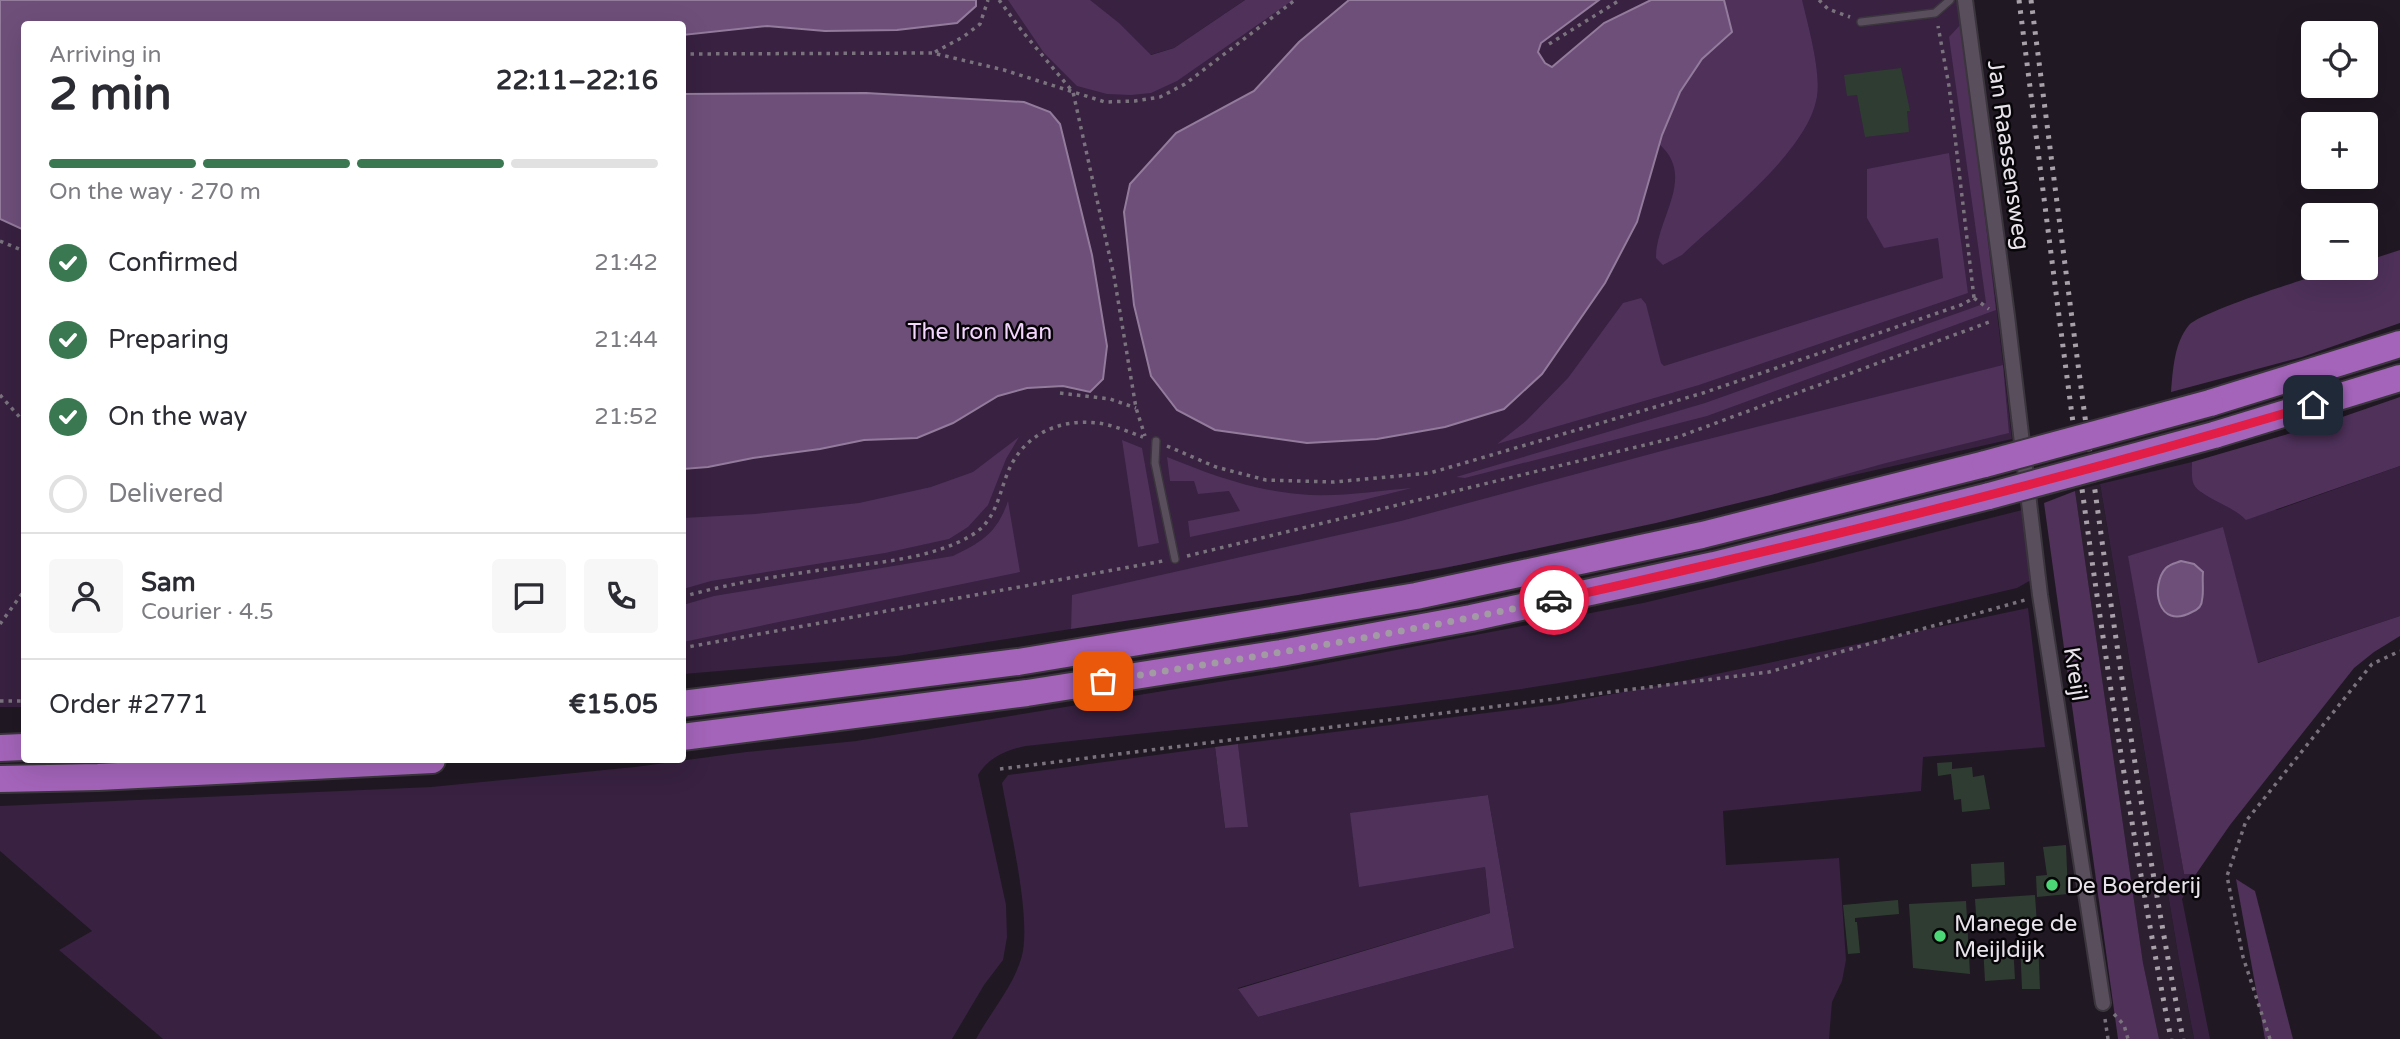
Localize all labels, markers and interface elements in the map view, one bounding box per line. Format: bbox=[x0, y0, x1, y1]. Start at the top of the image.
map controls bbox=[2301, 21, 2378, 280]
button: locate bbox=[2301, 21, 2378, 98]
text: Arriving in bbox=[49, 41, 162, 69]
street label: Jan Raassensweg bbox=[1981, 58, 2035, 252]
text: 22:11–22:16 bbox=[496, 65, 658, 96]
text: 2 min bbox=[49, 67, 172, 122]
button: + bbox=[2301, 112, 2378, 189]
text: On the way · 270 m bbox=[49, 178, 261, 206]
button: − bbox=[2301, 203, 2378, 280]
icon: check bbox=[49, 244, 87, 282]
text: Confirmed bbox=[108, 247, 238, 278]
text: 21:42 bbox=[594, 249, 658, 277]
park label: The Iron Man bbox=[908, 318, 1052, 346]
icon: check bbox=[49, 321, 87, 359]
text: Preparing bbox=[108, 324, 229, 355]
text: 21:44 bbox=[594, 326, 658, 354]
pin bbox=[2283, 375, 2343, 435]
icon: home bbox=[2294, 386, 2332, 424]
icon: check bbox=[49, 398, 87, 436]
text: On the way bbox=[108, 401, 248, 432]
text: 21:52 bbox=[594, 403, 658, 431]
text: Delivered bbox=[108, 478, 224, 509]
button: person bbox=[49, 559, 123, 633]
button: chat bbox=[492, 559, 566, 633]
button: phone bbox=[584, 559, 658, 633]
courier bbox=[1519, 565, 1589, 635]
text: Sam bbox=[141, 567, 196, 598]
icon: car bbox=[1535, 581, 1573, 619]
text: Courier · 4.5 bbox=[141, 598, 274, 626]
street label: Kreijl bbox=[2057, 645, 2093, 703]
pin bbox=[1073, 651, 1133, 711]
icon: bag bbox=[1084, 662, 1122, 700]
text: Order #2771 bbox=[49, 689, 209, 720]
text: €15.05 bbox=[568, 689, 658, 720]
place label: De Boerderij bbox=[2066, 872, 2201, 900]
marker: De Boerderij bbox=[2044, 877, 2060, 893]
place label: Manege de Meijldijk bbox=[1954, 910, 2077, 964]
marker: Manege de Meijldijk bbox=[1932, 928, 1948, 944]

